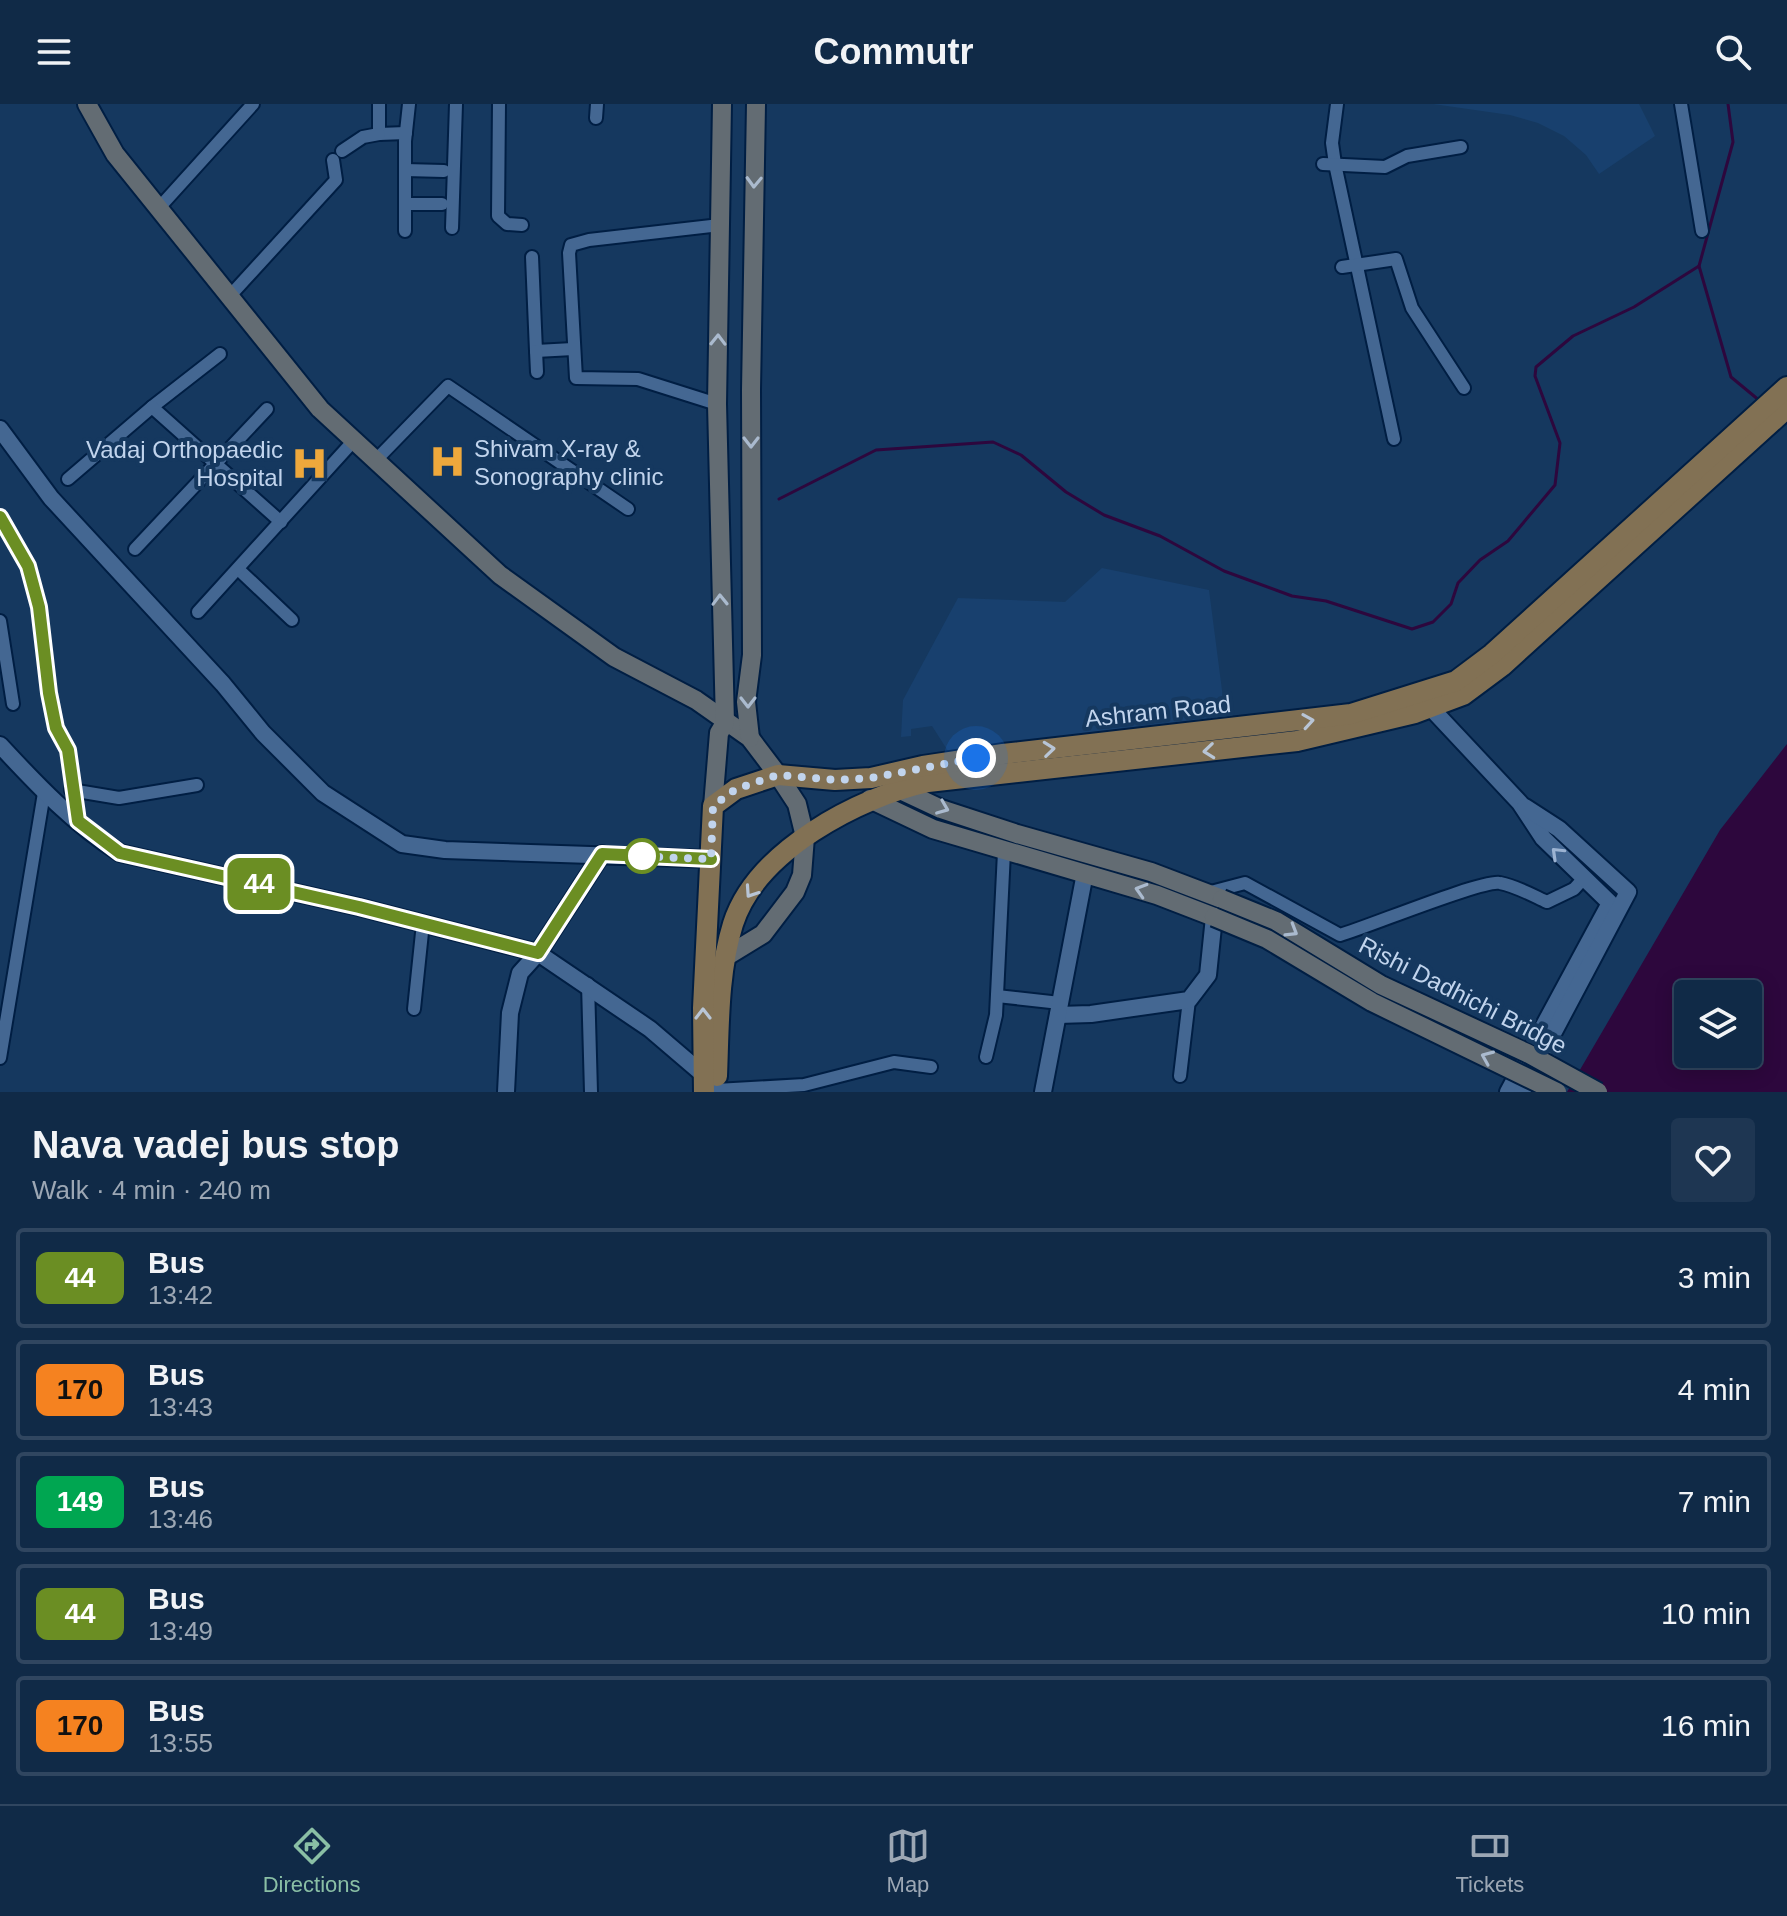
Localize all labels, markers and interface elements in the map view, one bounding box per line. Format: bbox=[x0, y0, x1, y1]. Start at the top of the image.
icon: menu bbox=[32, 30, 76, 74]
icon: search bbox=[1711, 30, 1755, 74]
text: Commutr bbox=[814, 31, 974, 72]
one-way arrow bbox=[745, 176, 762, 189]
one-way arrow bbox=[709, 333, 726, 346]
place label: Shivam X-ray & Sonography clinic bbox=[474, 435, 663, 490]
place label: Vadaj Orthopaedic Hospital bbox=[86, 436, 283, 491]
one-way arrow bbox=[742, 436, 760, 449]
hospital icon: Shivam X-ray & Sonography clinic bbox=[429, 443, 467, 481]
hospital icon: Vadaj Orthopaedic Hospital bbox=[290, 444, 328, 482]
one-way arrow bbox=[711, 593, 729, 606]
street label: Ashram Road bbox=[1084, 690, 1232, 732]
one-way arrow bbox=[739, 696, 757, 708]
one-way arrow bbox=[1301, 713, 1314, 730]
your location bbox=[956, 738, 996, 778]
one-way arrow bbox=[1043, 741, 1056, 758]
one-way arrow bbox=[1202, 742, 1215, 759]
one-way arrow bbox=[934, 799, 949, 815]
unlabelled marker bbox=[625, 839, 659, 873]
one-way arrow bbox=[1552, 847, 1566, 862]
line badge: 44 bbox=[223, 858, 295, 910]
text: 44 bbox=[243, 868, 275, 899]
one-way arrow bbox=[746, 883, 761, 897]
one-way arrow bbox=[1134, 883, 1148, 899]
one-way arrow bbox=[1283, 921, 1298, 937]
street label: Rishi Dadhichi Bridge bbox=[1355, 931, 1571, 1059]
map controls bbox=[1674, 980, 1762, 1068]
button: layers bbox=[1674, 980, 1762, 1068]
one-way arrow bbox=[694, 1007, 712, 1020]
one-way arrow bbox=[1481, 1051, 1495, 1067]
button: heart bbox=[1671, 1118, 1755, 1202]
text: Nava vadej bus stop bbox=[32, 1124, 399, 1166]
text: Walk · 4 min · 240 m bbox=[32, 1175, 271, 1205]
text: Bus bbox=[148, 1246, 205, 1279]
text: 3 min bbox=[1678, 1261, 1751, 1294]
text: 44 bbox=[64, 1262, 96, 1293]
text: 13:42 bbox=[148, 1280, 213, 1310]
text: Bus bbox=[148, 1358, 205, 1391]
text: 4 min bbox=[1678, 1373, 1751, 1406]
text: 170 bbox=[57, 1374, 103, 1405]
text: 13:43 bbox=[148, 1392, 213, 1422]
text: Bus bbox=[148, 1470, 205, 1503]
text: 7 min bbox=[1678, 1485, 1751, 1518]
text: 149 bbox=[57, 1486, 103, 1517]
text: 13:46 bbox=[148, 1504, 213, 1534]
text: Bus bbox=[148, 1582, 205, 1615]
text: 10 min bbox=[1661, 1597, 1751, 1630]
text: 44 bbox=[64, 1598, 96, 1629]
text: 13:49 bbox=[148, 1616, 213, 1646]
text: Bus bbox=[148, 1694, 205, 1727]
text: 16 min bbox=[1661, 1709, 1751, 1742]
text: 170 bbox=[57, 1710, 103, 1741]
text: 13:55 bbox=[148, 1728, 213, 1758]
tab: Directions bbox=[263, 1824, 361, 1898]
tab: Map bbox=[886, 1824, 930, 1898]
tab: Tickets bbox=[1455, 1824, 1524, 1898]

